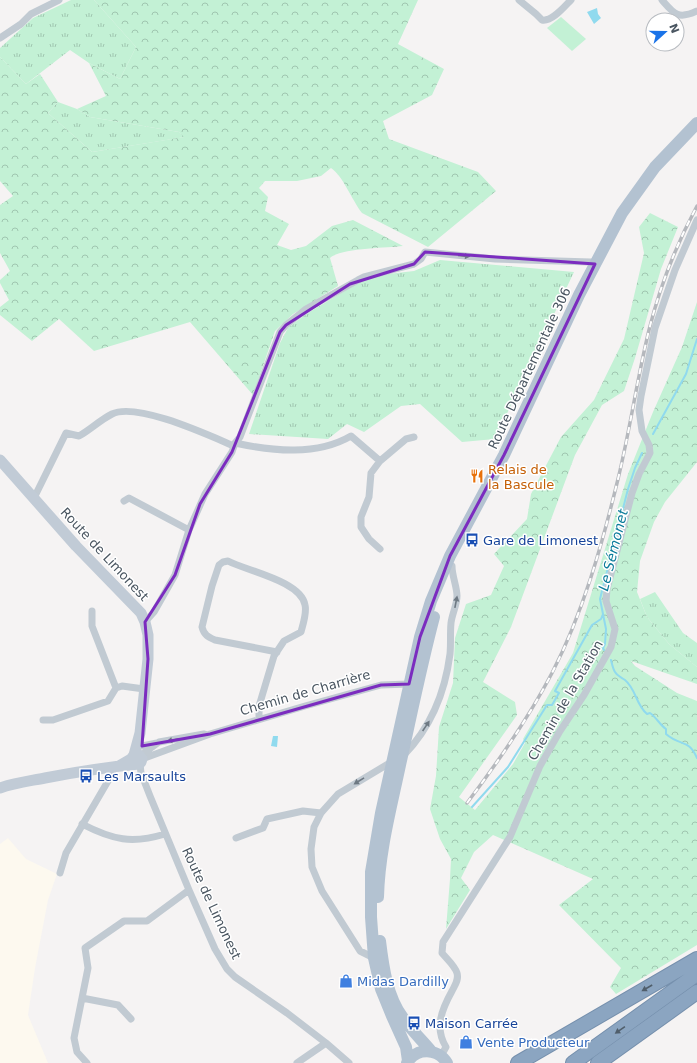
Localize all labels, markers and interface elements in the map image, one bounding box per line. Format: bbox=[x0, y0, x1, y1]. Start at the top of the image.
north arrow bbox=[645, 12, 685, 52]
text: N bbox=[666, 22, 682, 35]
one-way arrow bbox=[458, 252, 470, 259]
street label: Route Départementale 306 bbox=[485, 285, 574, 452]
place label: Relais de la Bascule bbox=[488, 462, 554, 492]
restaurant icon: Relais de la Bascule bbox=[469, 468, 485, 484]
street label: Route de Limonest bbox=[58, 505, 152, 604]
water label: Le Sémonet bbox=[595, 507, 631, 592]
bus stop icon: Gare de Limonest bbox=[464, 532, 480, 548]
place label: Gare de Limonest bbox=[483, 533, 598, 548]
one-way arrow bbox=[453, 595, 459, 608]
street label: Chemin de la Station bbox=[525, 637, 606, 763]
street label: Chemin de Charrière bbox=[238, 667, 372, 718]
one-way arrow bbox=[422, 721, 430, 732]
one-way arrow bbox=[167, 737, 179, 743]
bus stop icon: Les Marsaults bbox=[78, 768, 94, 784]
place label: Les Marsaults bbox=[97, 769, 186, 784]
one-way arrow bbox=[354, 778, 365, 785]
street label: Route de Limonest bbox=[179, 845, 244, 962]
shop icon: Midas Dardilly bbox=[338, 973, 354, 989]
place label: Midas Dardilly bbox=[357, 974, 449, 989]
one-way arrow bbox=[641, 985, 653, 992]
bus stop icon: Maison Carrée bbox=[406, 1015, 422, 1031]
place label: Maison Carrée bbox=[425, 1016, 518, 1031]
one-way arrow bbox=[615, 1026, 625, 1034]
shop icon: Vente Producteur bbox=[458, 1034, 474, 1050]
place label: Vente Producteur bbox=[477, 1035, 590, 1050]

